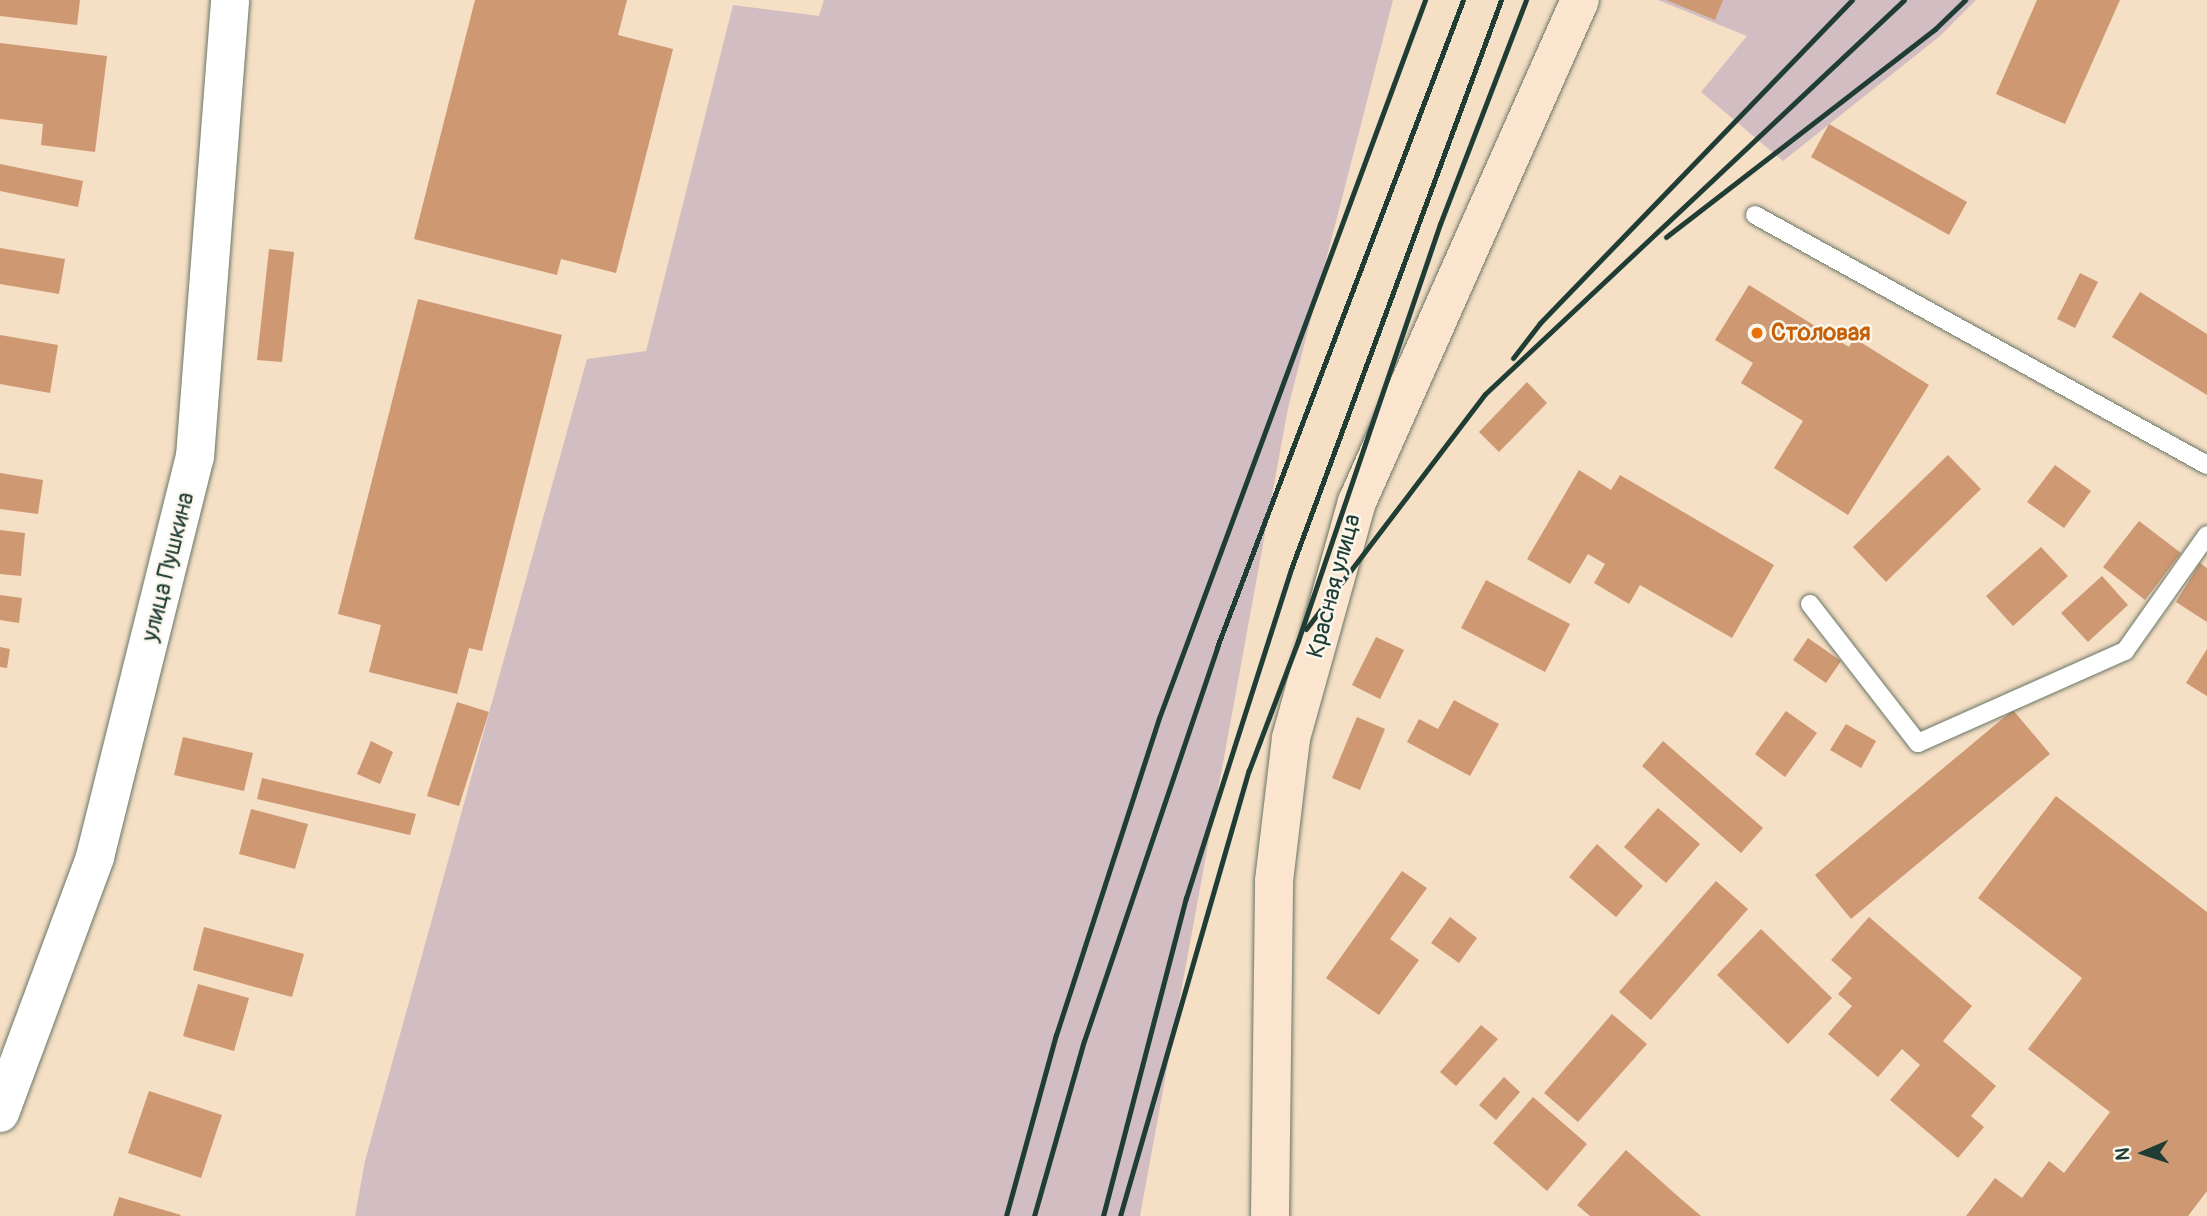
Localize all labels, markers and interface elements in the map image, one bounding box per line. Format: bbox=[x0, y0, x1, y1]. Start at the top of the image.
place label: Столовая bbox=[1771, 319, 1870, 347]
marker: Столовая bbox=[1749, 325, 1765, 341]
street label: улица Пушкина bbox=[136, 489, 200, 645]
street label: Красная улица bbox=[1301, 511, 1367, 661]
north arrow bbox=[2109, 1118, 2179, 1188]
text: N bbox=[2111, 1147, 2135, 1161]

